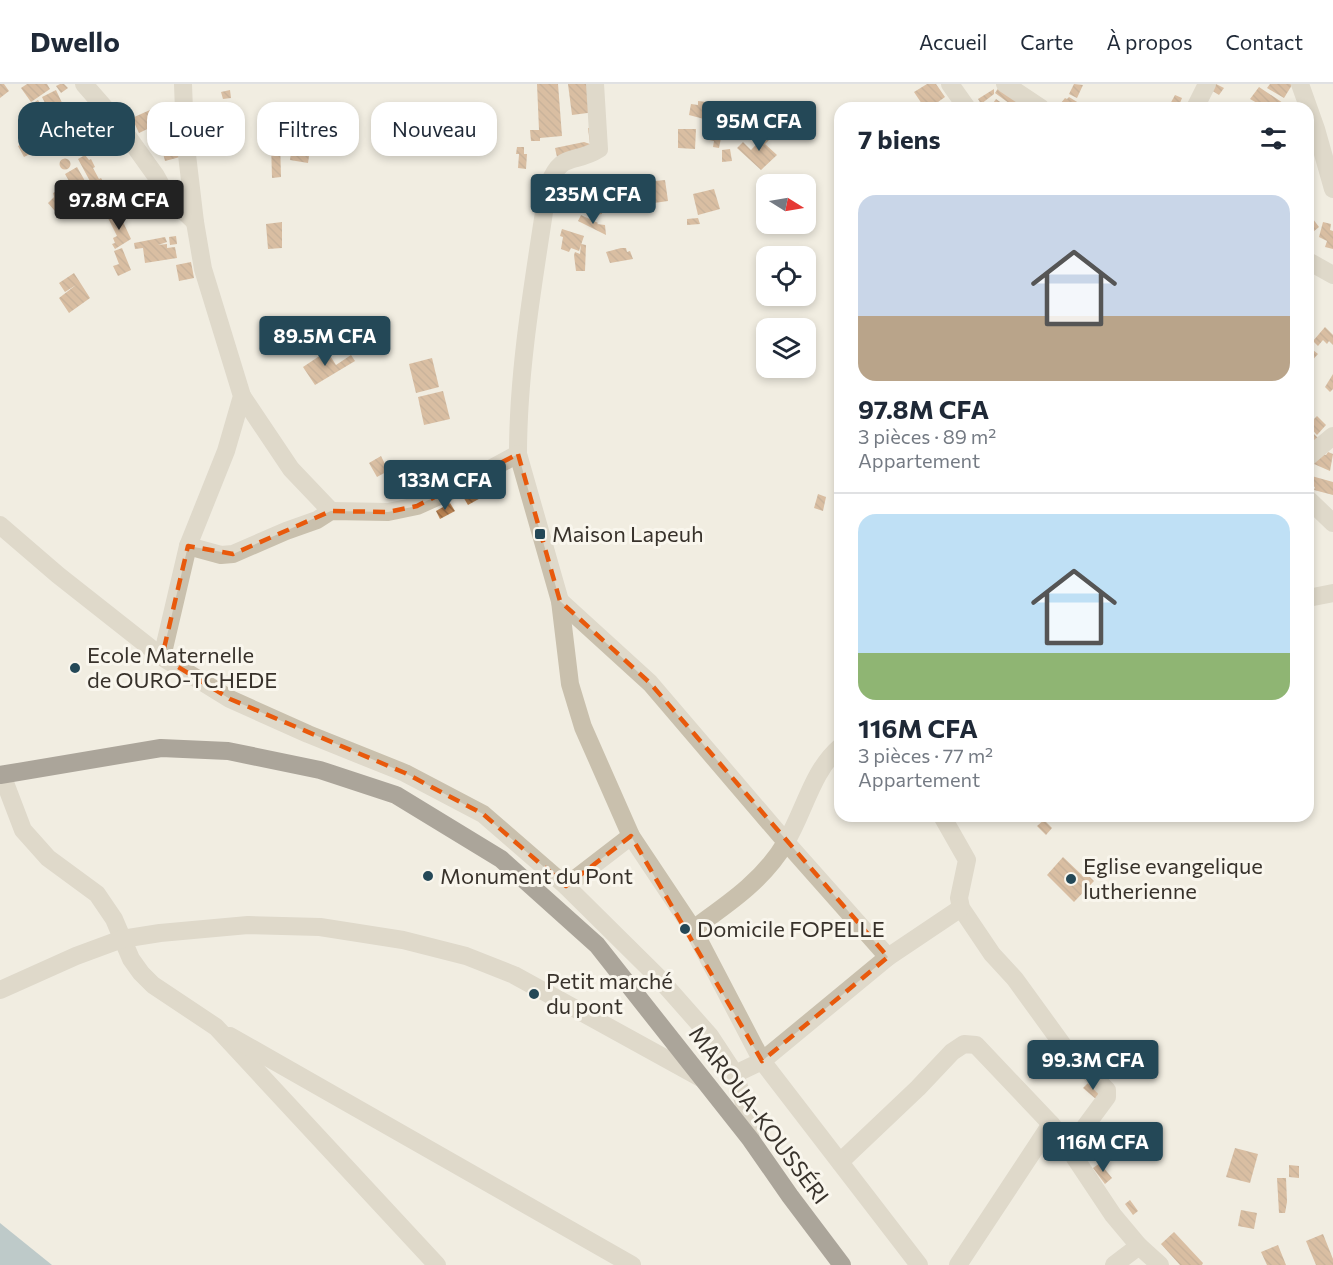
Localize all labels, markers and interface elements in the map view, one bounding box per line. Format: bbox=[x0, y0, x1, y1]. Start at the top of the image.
text: Dwello bbox=[30, 24, 120, 58]
text: Accueil bbox=[919, 29, 987, 54]
text: Carte bbox=[1020, 29, 1074, 54]
text: À propos bbox=[1107, 29, 1192, 54]
text: Contact bbox=[1225, 29, 1303, 54]
pin: 95M CFA bbox=[704, 101, 814, 152]
chip: Acheter bbox=[18, 102, 135, 156]
chip: Louer bbox=[147, 102, 245, 156]
chip: Filtres bbox=[257, 102, 359, 156]
chip: Nouveau bbox=[371, 102, 497, 156]
text: 95M CFA bbox=[716, 108, 802, 132]
icon: filters bbox=[1257, 122, 1290, 155]
text: 7 biens bbox=[858, 123, 941, 154]
pin: 235M CFA bbox=[531, 174, 655, 225]
north arrow bbox=[756, 174, 816, 234]
map controls bbox=[756, 174, 816, 378]
pin: 97.8M CFA bbox=[50, 180, 188, 231]
text: 235M CFA bbox=[545, 181, 641, 205]
text: 97.8M CFA bbox=[69, 187, 169, 211]
icon: home bbox=[1020, 234, 1128, 342]
button: locate bbox=[756, 246, 816, 306]
pin: 89.5M CFA bbox=[256, 316, 394, 367]
button: layers bbox=[756, 318, 816, 378]
text: 89.5M CFA bbox=[273, 323, 377, 347]
text: 97.8M CFA bbox=[858, 393, 989, 424]
text: 3 pièces · 89 m² bbox=[858, 424, 996, 448]
text: Appartement bbox=[858, 448, 980, 472]
pin: 133M CFA bbox=[383, 460, 507, 511]
text: 133M CFA bbox=[398, 467, 492, 491]
place label: Maison Lapeuh bbox=[552, 520, 704, 547]
marker: Maison Lapeuh bbox=[533, 527, 547, 541]
icon: home bbox=[1020, 553, 1128, 661]
place label: Ecole Maternelle de OURO-TCHEDE bbox=[87, 641, 277, 693]
marker: Ecole Maternelle de OURO-TCHEDE bbox=[68, 661, 82, 675]
text: 116M CFA bbox=[858, 712, 978, 743]
text: 3 pièces · 77 m² bbox=[858, 743, 993, 767]
text: Appartement bbox=[858, 767, 980, 791]
place label: Eglise evangelique lutherienne bbox=[1083, 852, 1263, 904]
place label: Monument du Pont bbox=[440, 862, 633, 889]
marker: Monument du Pont bbox=[421, 869, 435, 883]
marker: Eglise evangelique lutherienne bbox=[1064, 872, 1078, 886]
place label: Domicile FOPELLE bbox=[697, 915, 885, 942]
marker: Domicile FOPELLE bbox=[678, 922, 692, 936]
place label: Petit marché du pont bbox=[546, 967, 673, 1019]
marker: Petit marché du pont bbox=[527, 987, 541, 1001]
street label: MAROUA-KOUSSÉRI bbox=[684, 1020, 835, 1209]
pin: 99.3M CFA bbox=[1024, 1040, 1162, 1091]
text: 99.3M CFA bbox=[1041, 1047, 1145, 1071]
pin: 116M CFA bbox=[1041, 1122, 1165, 1173]
text: 116M CFA bbox=[1057, 1129, 1149, 1153]

